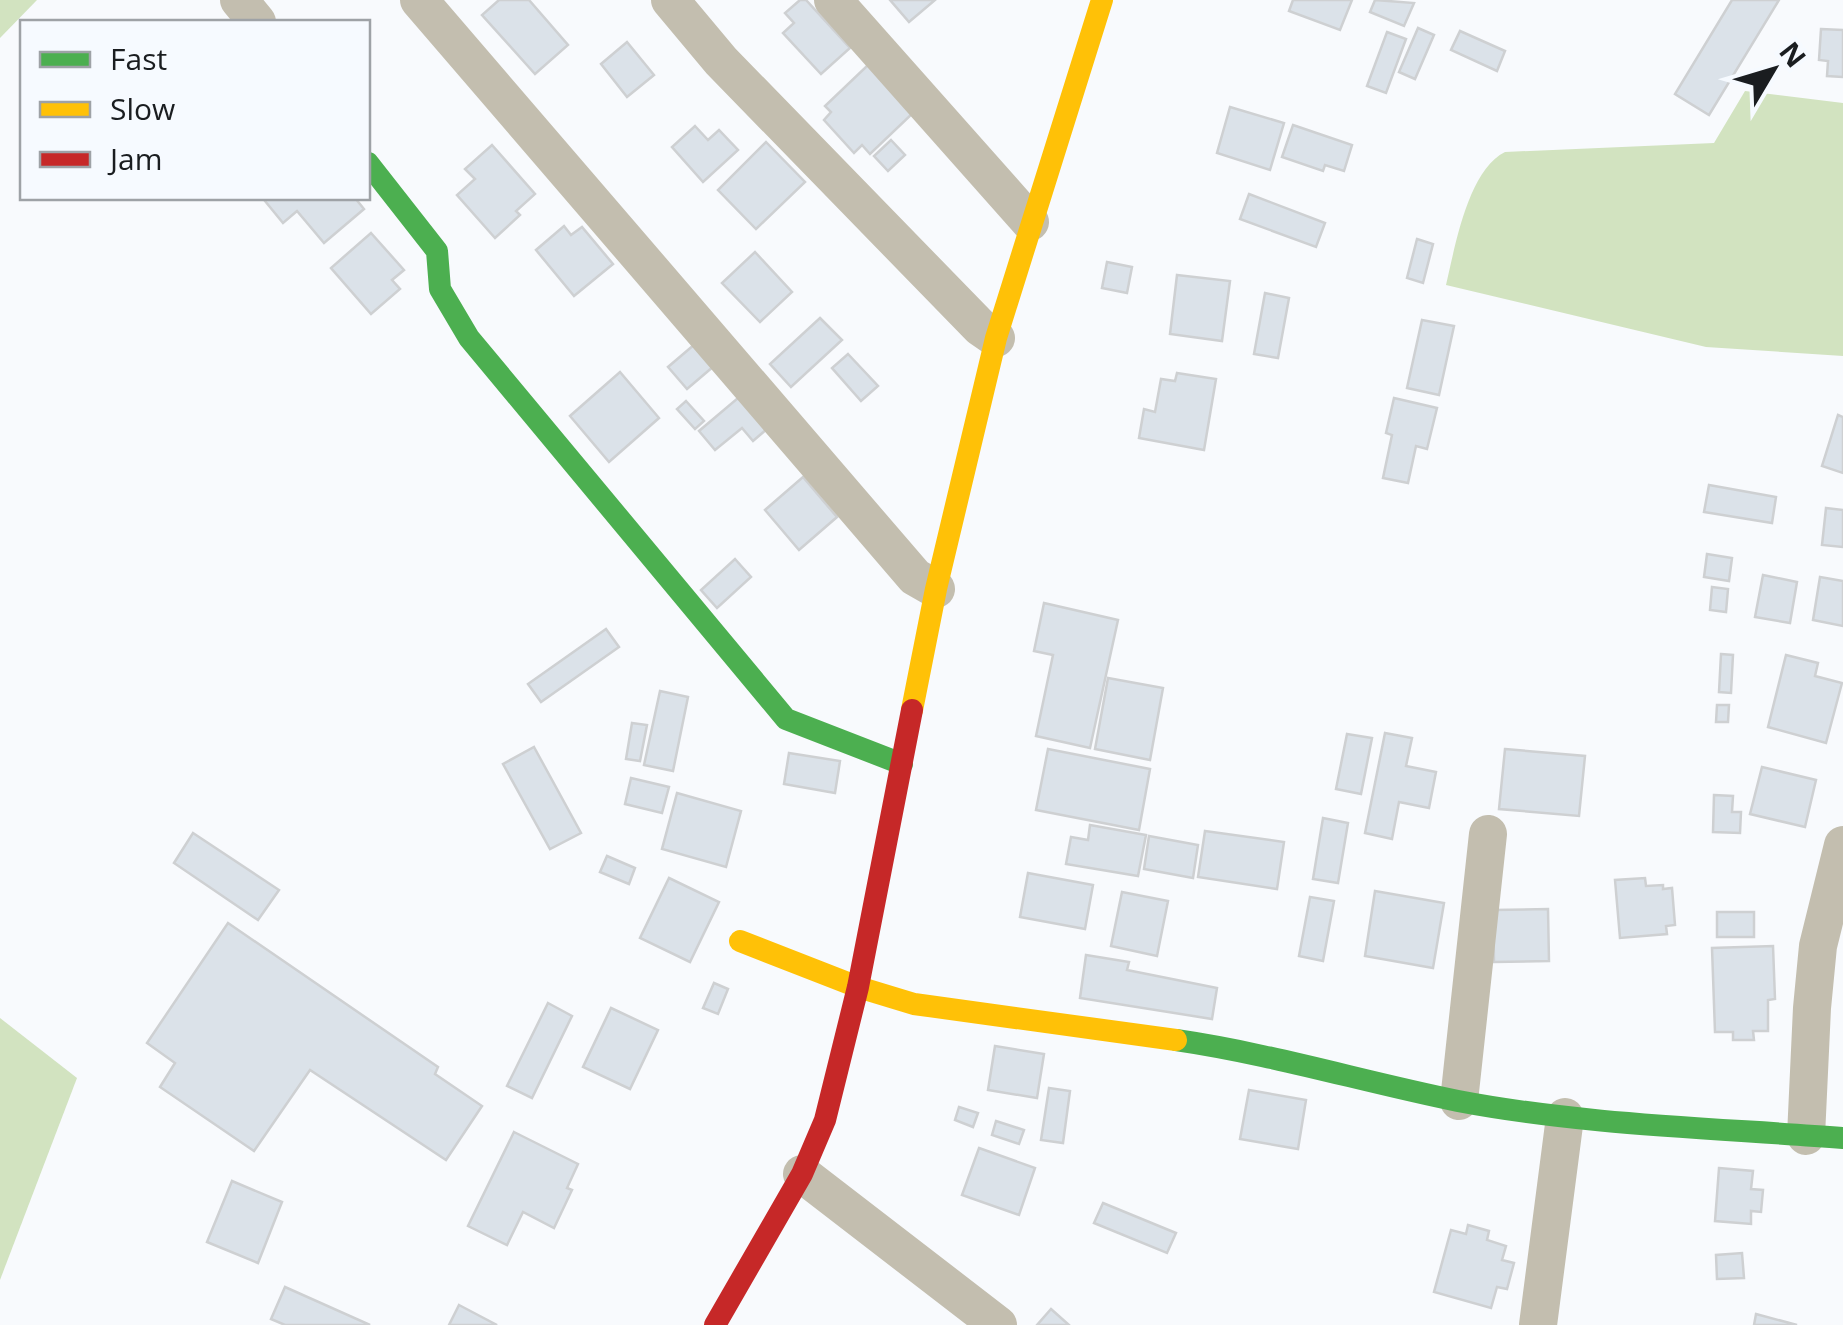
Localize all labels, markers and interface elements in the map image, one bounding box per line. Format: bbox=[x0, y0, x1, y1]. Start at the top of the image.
legend bbox=[20, 20, 370, 200]
north arrow bbox=[1723, 20, 1823, 120]
text: N bbox=[1772, 33, 1815, 75]
text: Fast bbox=[110, 38, 167, 79]
text: Slow bbox=[110, 88, 175, 129]
text: Jam bbox=[107, 138, 163, 179]

